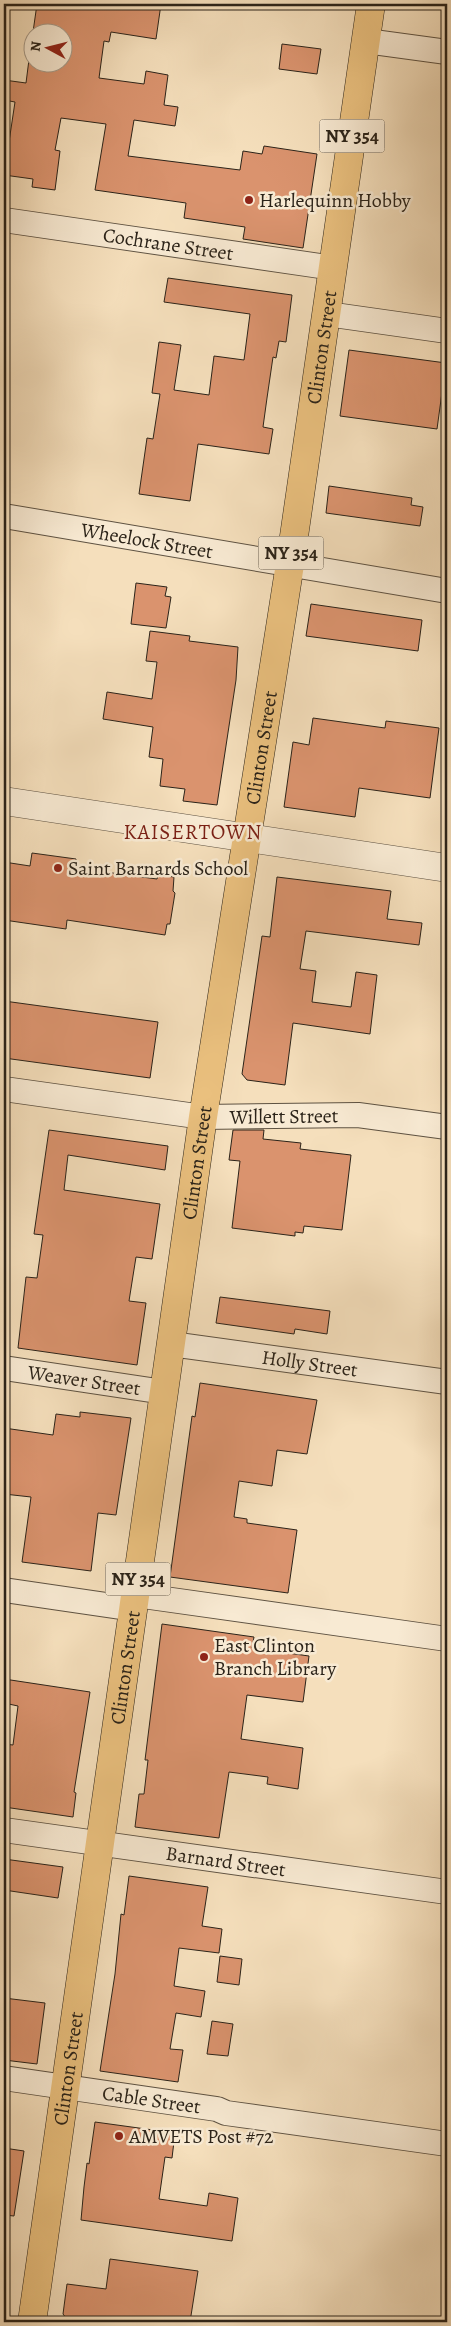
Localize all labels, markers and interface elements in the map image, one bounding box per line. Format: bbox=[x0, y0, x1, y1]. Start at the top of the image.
north arrow bbox=[22, 22, 72, 72]
text: N bbox=[26, 40, 46, 53]
road number: NY 354 bbox=[320, 120, 384, 152]
place label: Harlequinn Hobby bbox=[259, 187, 412, 214]
marker: Harlequinn Hobby bbox=[243, 194, 255, 206]
street label: Cochrane Street bbox=[101, 221, 236, 267]
street label: Clinton Street bbox=[300, 288, 343, 406]
street label: Wheelock Street bbox=[78, 516, 215, 565]
road number: NY 354 bbox=[258, 536, 324, 570]
street label: Clinton Street bbox=[239, 688, 283, 806]
district label: KAISERTOWN bbox=[124, 818, 262, 846]
place label: Saint Barnards School bbox=[68, 855, 248, 882]
marker: Saint Barnards School bbox=[52, 862, 64, 874]
street label: Willett Street bbox=[229, 1102, 339, 1130]
street label: Clinton Street bbox=[175, 1103, 218, 1221]
street label: Holly Street bbox=[260, 1343, 360, 1383]
street label: Weaver Street bbox=[25, 1358, 143, 1402]
road number: NY 354 bbox=[106, 1562, 170, 1596]
street label: Clinton Street bbox=[103, 1608, 146, 1726]
place label: East Clinton Branch Library bbox=[214, 1632, 337, 1682]
marker: East Clinton Branch Library bbox=[198, 1651, 210, 1663]
street label: Barnard Street bbox=[164, 1839, 288, 1883]
street label: Clinton Street bbox=[47, 2009, 89, 2127]
street label: Cable Street bbox=[100, 2079, 203, 2120]
place label: AMVETS Post #72 bbox=[128, 2123, 274, 2150]
marker: AMVETS Post #72 bbox=[113, 2130, 125, 2142]

